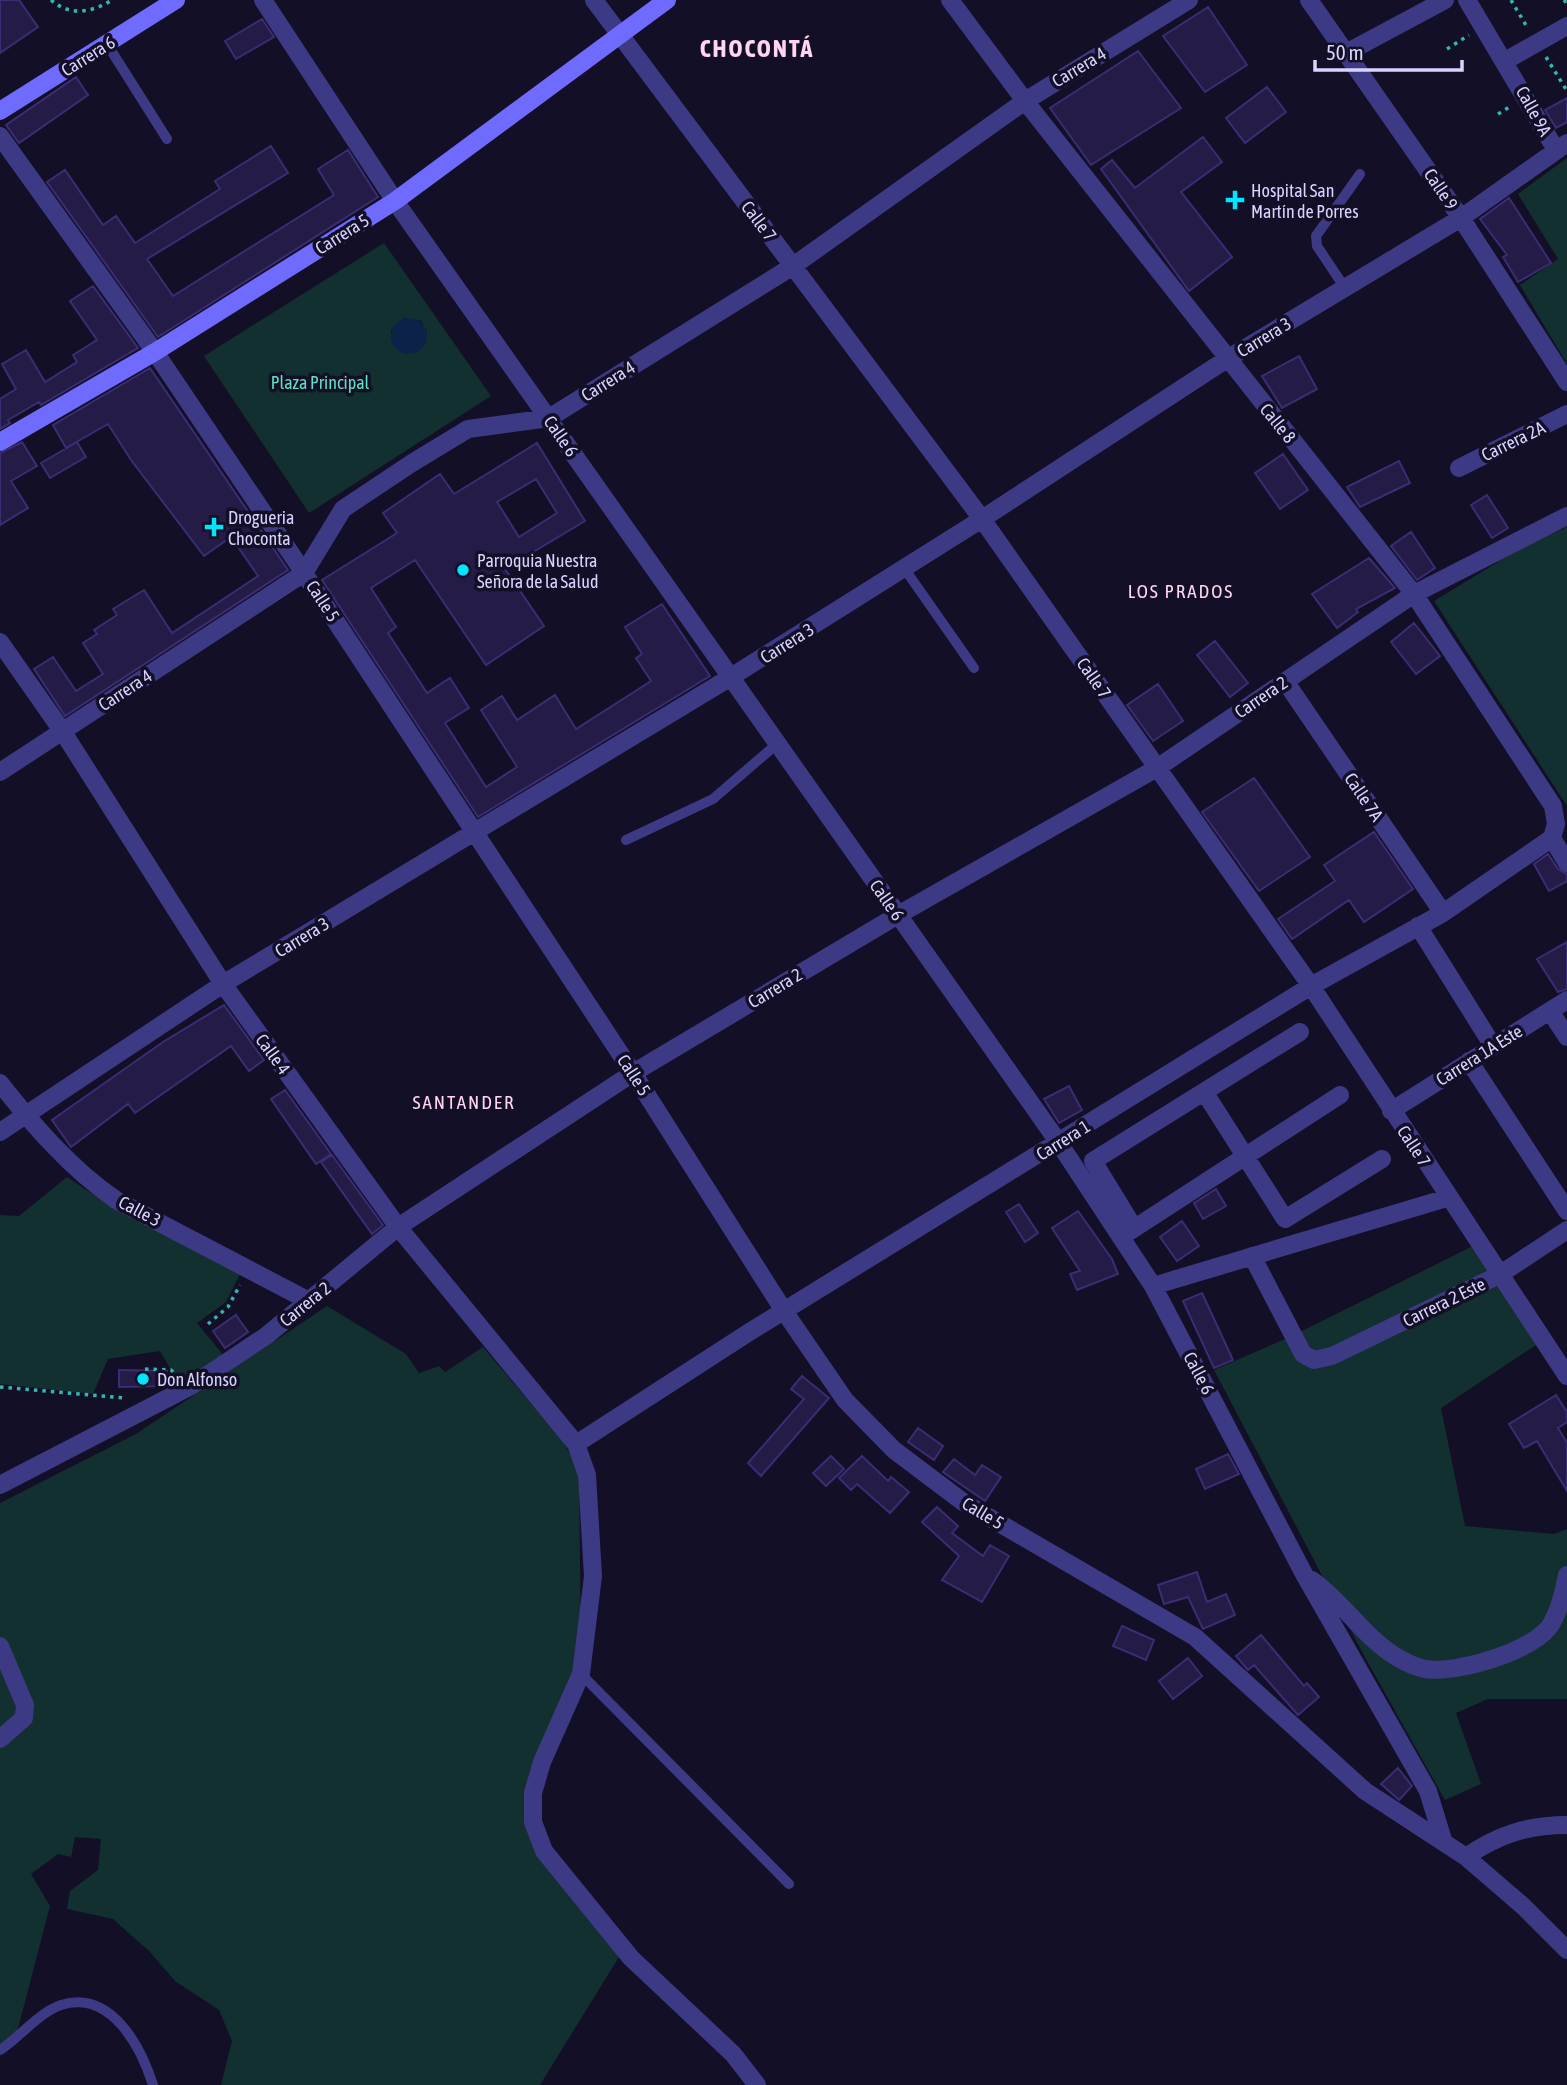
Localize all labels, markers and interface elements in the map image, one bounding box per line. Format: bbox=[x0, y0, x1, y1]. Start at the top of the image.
scale bar bbox=[1315, 28, 1462, 72]
street label: Carrera 6 bbox=[57, 31, 119, 81]
district label: CHOCONTÁ bbox=[700, 35, 814, 62]
text: 50 m bbox=[1326, 40, 1364, 64]
street label: Carrera 4 bbox=[1048, 43, 1110, 91]
street label: Calle 9A bbox=[1512, 82, 1556, 140]
street label: Calle 9 bbox=[1420, 165, 1462, 213]
place label: Hospital San Martín de Porres bbox=[1251, 180, 1359, 222]
marker: Hospital San Martín de Porres bbox=[1225, 190, 1245, 210]
street label: Calle 7 bbox=[737, 197, 781, 245]
street label: Carrera 5 bbox=[311, 209, 373, 259]
street label: Carrera 3 bbox=[1233, 313, 1295, 361]
street label: Carrera 4 bbox=[577, 356, 639, 406]
park label: Plaza Principal bbox=[271, 372, 370, 393]
street label: Calle 8 bbox=[1256, 399, 1300, 447]
street label: Calle 6 bbox=[540, 412, 582, 460]
street label: Carrera 2A bbox=[1478, 417, 1548, 465]
place label: Drogueria Choconta bbox=[228, 507, 294, 549]
marker: Drogueria Choconta bbox=[206, 519, 222, 535]
place label: Parroquia Nuestra Señora de la Salud bbox=[477, 550, 598, 592]
marker: Parroquia Nuestra Señora de la Salud bbox=[455, 562, 471, 578]
street label: Calle 5 bbox=[302, 576, 344, 626]
district label: LOS PRADOS bbox=[1128, 580, 1234, 602]
street label: Carrera 3 bbox=[756, 618, 818, 668]
street label: Calle 7 bbox=[1073, 654, 1115, 702]
street label: Carrera 4 bbox=[94, 665, 156, 715]
street label: Carrera 2 bbox=[1230, 672, 1292, 722]
street label: Calle 7A bbox=[1340, 769, 1388, 825]
street label: Calle 6 bbox=[866, 876, 908, 924]
street label: Carrera 3 bbox=[271, 913, 333, 961]
street label: Carrera 2 bbox=[744, 964, 806, 1012]
street label: Carrera 1A Este bbox=[1432, 1020, 1526, 1090]
street label: Calle 4 bbox=[251, 1030, 295, 1078]
street label: Calle 5 bbox=[613, 1050, 655, 1100]
district label: SANTANDER bbox=[413, 1091, 515, 1113]
street label: Carrera 1 bbox=[1032, 1115, 1094, 1165]
street label: Calle 7 bbox=[1393, 1121, 1435, 1171]
street label: Calle 3 bbox=[115, 1191, 165, 1231]
street label: Carrera 2 Este bbox=[1399, 1273, 1489, 1331]
street label: Carrera 2 bbox=[275, 1277, 335, 1331]
street label: Calle 6 bbox=[1179, 1348, 1219, 1398]
place label: Don Alfonso bbox=[157, 1369, 237, 1390]
marker: Don Alfonso bbox=[135, 1371, 151, 1387]
street label: Calle 5 bbox=[958, 1492, 1008, 1534]

